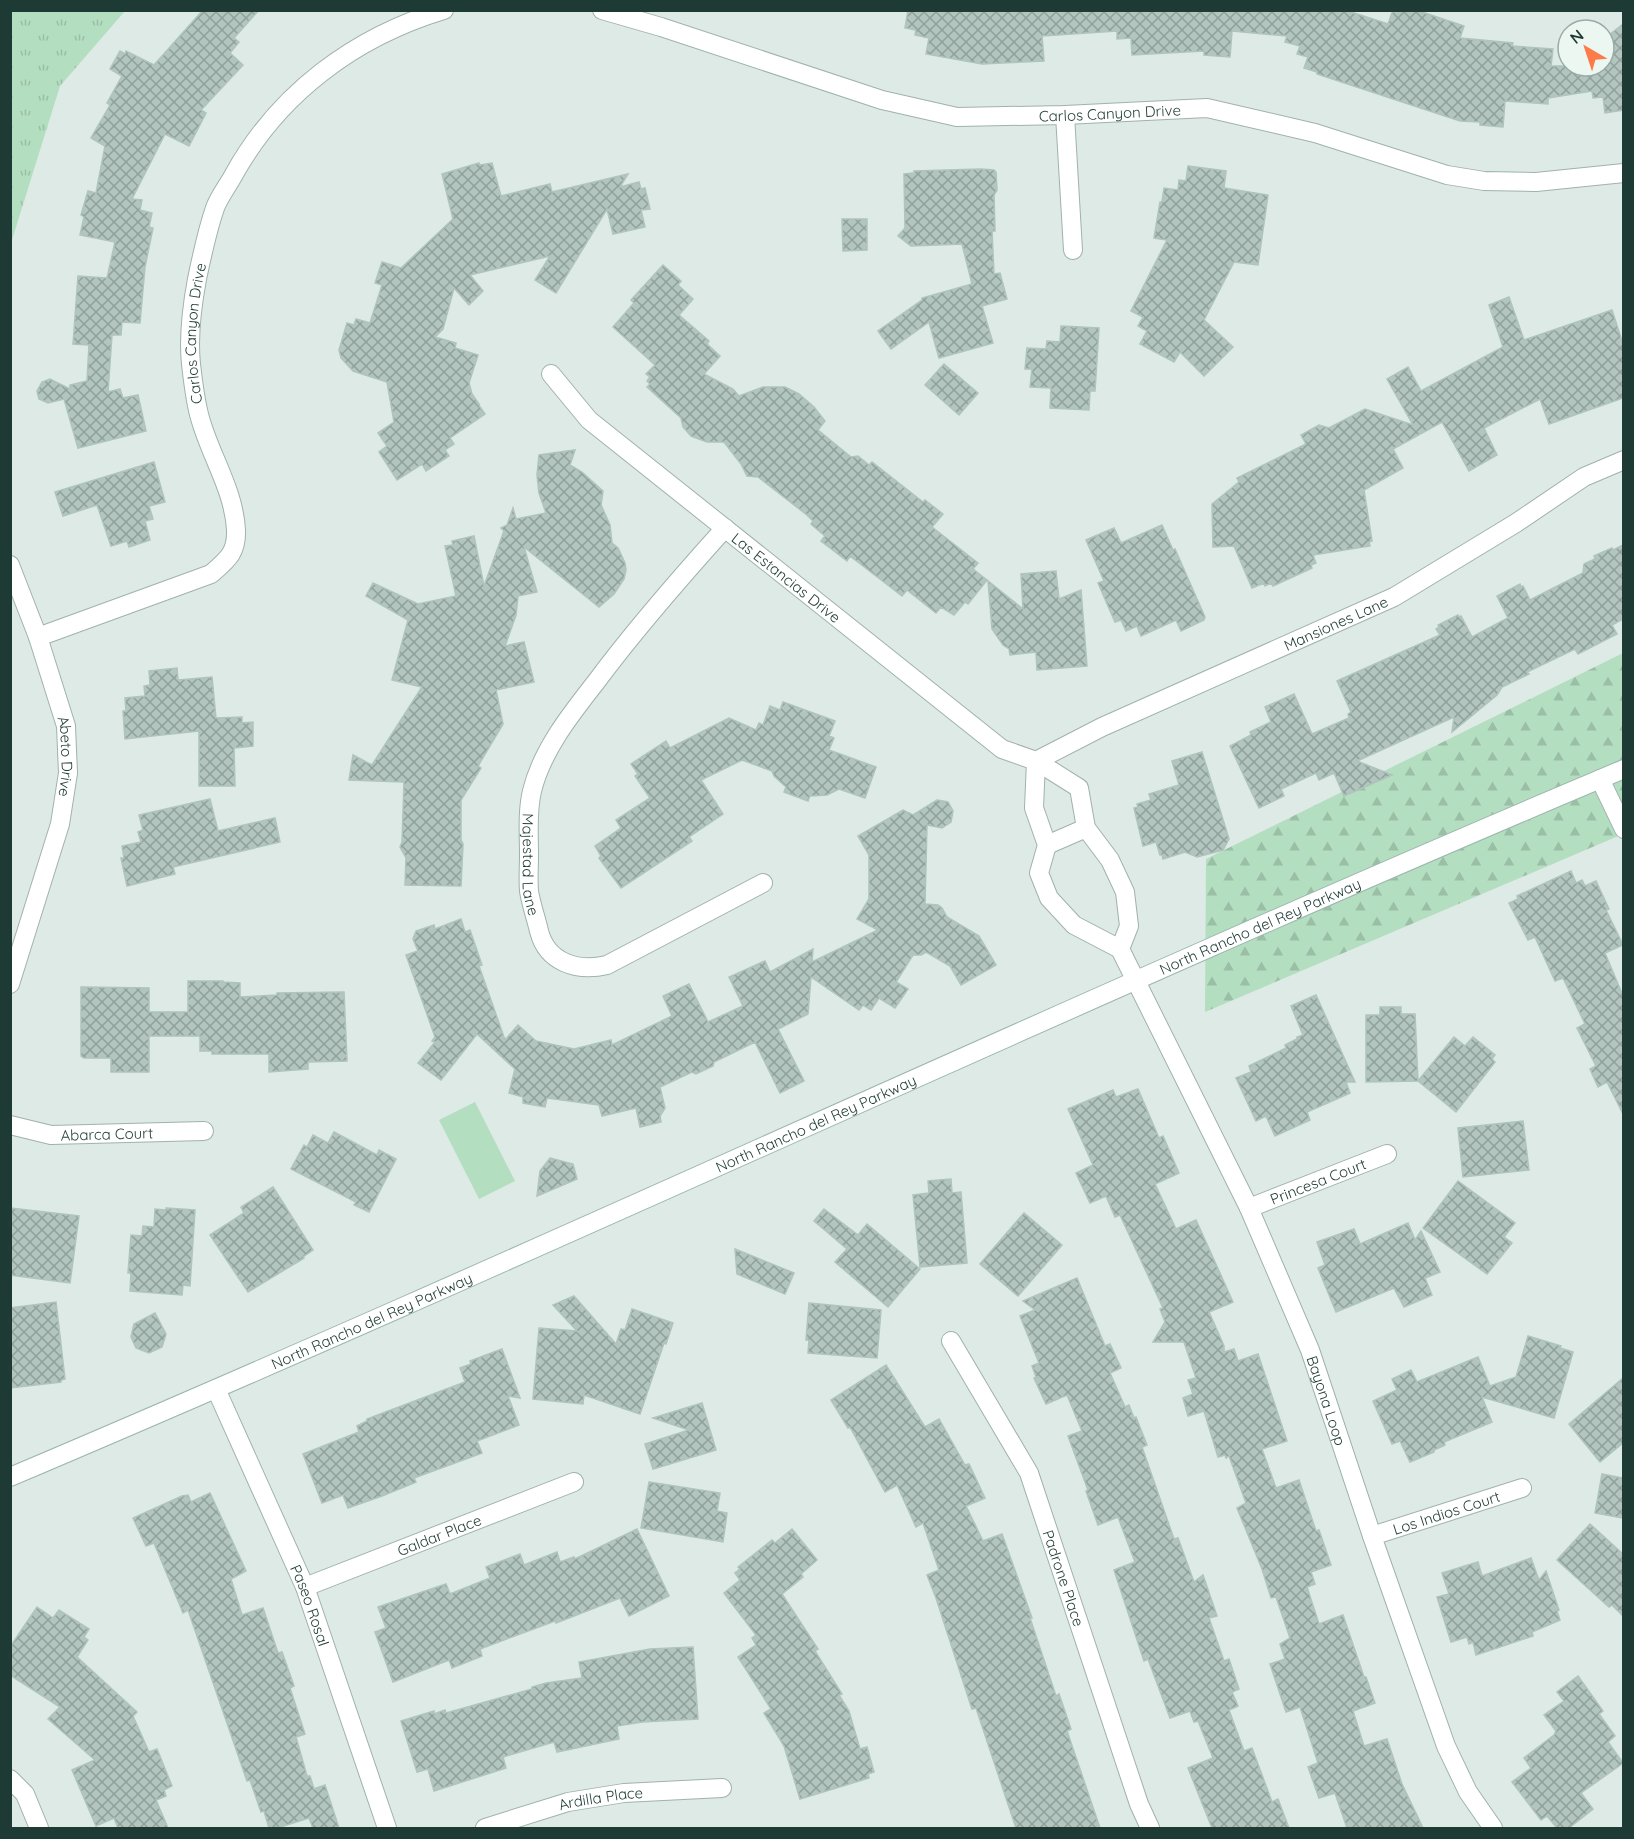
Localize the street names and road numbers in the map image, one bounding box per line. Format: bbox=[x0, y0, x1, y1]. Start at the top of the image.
street label: Carlos Canyon Drive bbox=[1039, 100, 1181, 125]
street label: Carlos Canyon Drive bbox=[180, 261, 210, 406]
street label: Las Estancias Drive bbox=[728, 528, 845, 626]
street label: Mansiones Lane bbox=[1281, 592, 1391, 654]
street label: Abeto Drive bbox=[54, 713, 78, 798]
street label: Majestad Lane bbox=[519, 813, 544, 918]
street label: North Rancho del Rey Parkway bbox=[1156, 873, 1363, 978]
street label: North Rancho del Rey Parkway bbox=[712, 1070, 919, 1176]
street label: Abarca Court bbox=[60, 1123, 153, 1144]
street label: Princesa Court bbox=[1267, 1154, 1369, 1208]
street label: North Rancho del Rey Parkway bbox=[268, 1268, 475, 1373]
street label: Bayona Loop bbox=[1303, 1353, 1351, 1448]
street label: Los Indios Court bbox=[1390, 1486, 1502, 1538]
street label: Galdar Place bbox=[394, 1510, 484, 1560]
street label: Padrone Place bbox=[1039, 1527, 1089, 1629]
street label: Paseo Rosal bbox=[287, 1561, 334, 1648]
street label: Ardilla Place bbox=[556, 1783, 643, 1814]

